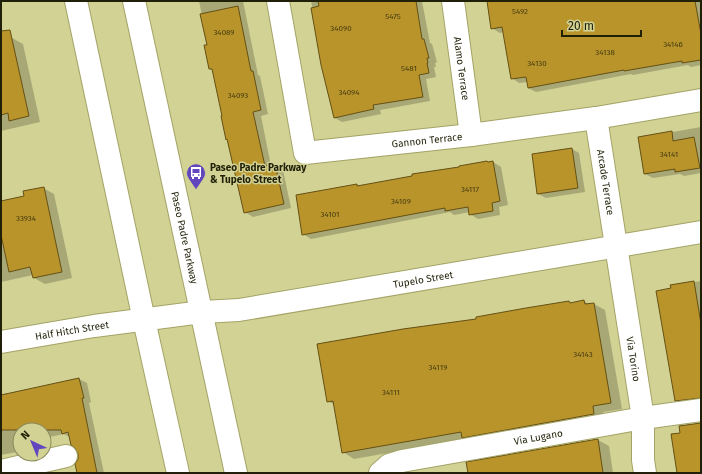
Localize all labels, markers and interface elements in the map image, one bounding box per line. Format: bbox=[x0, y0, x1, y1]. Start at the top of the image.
house number: 5492 bbox=[512, 7, 528, 16]
house number: 5475 bbox=[385, 12, 401, 21]
scale bar bbox=[562, 12, 641, 38]
text: 20 m bbox=[568, 19, 594, 33]
house number: 34090 bbox=[330, 24, 352, 33]
house number: 34089 bbox=[213, 28, 235, 37]
street label: Alamo Terrace bbox=[451, 36, 471, 101]
house number: 34146 bbox=[663, 40, 683, 49]
house number: 34138 bbox=[595, 48, 615, 57]
house number: 34130 bbox=[527, 59, 547, 68]
house number: 5481 bbox=[401, 64, 417, 73]
house number: 34094 bbox=[339, 88, 360, 97]
house number: 34093 bbox=[228, 91, 248, 100]
street label: Gannon Terrace bbox=[391, 131, 463, 151]
street label: Arcade Terrace bbox=[594, 149, 616, 216]
house number: 34141 bbox=[660, 150, 678, 159]
bus stop icon: Paseo Padre Parkway & Tupelo Street bbox=[185, 162, 207, 190]
place label: Paseo Padre Parkway & Tupelo Street bbox=[210, 162, 307, 186]
house number: 34117 bbox=[461, 185, 479, 194]
street label: Paseo Padre Parkway bbox=[168, 190, 200, 285]
house number: 34109 bbox=[391, 197, 411, 206]
house number: 34101 bbox=[321, 210, 339, 219]
house number: 33934 bbox=[16, 214, 37, 223]
street label: Tupelo Street bbox=[392, 269, 454, 291]
street label: Half Hitch Street bbox=[34, 319, 110, 343]
street label: Via Torino bbox=[623, 336, 642, 383]
house number: 34143 bbox=[573, 350, 593, 359]
house number: 34119 bbox=[429, 363, 447, 372]
house number: 34111 bbox=[382, 388, 400, 397]
north arrow bbox=[12, 422, 52, 462]
street label: Via Lugano bbox=[513, 427, 564, 448]
text: N bbox=[18, 428, 33, 442]

